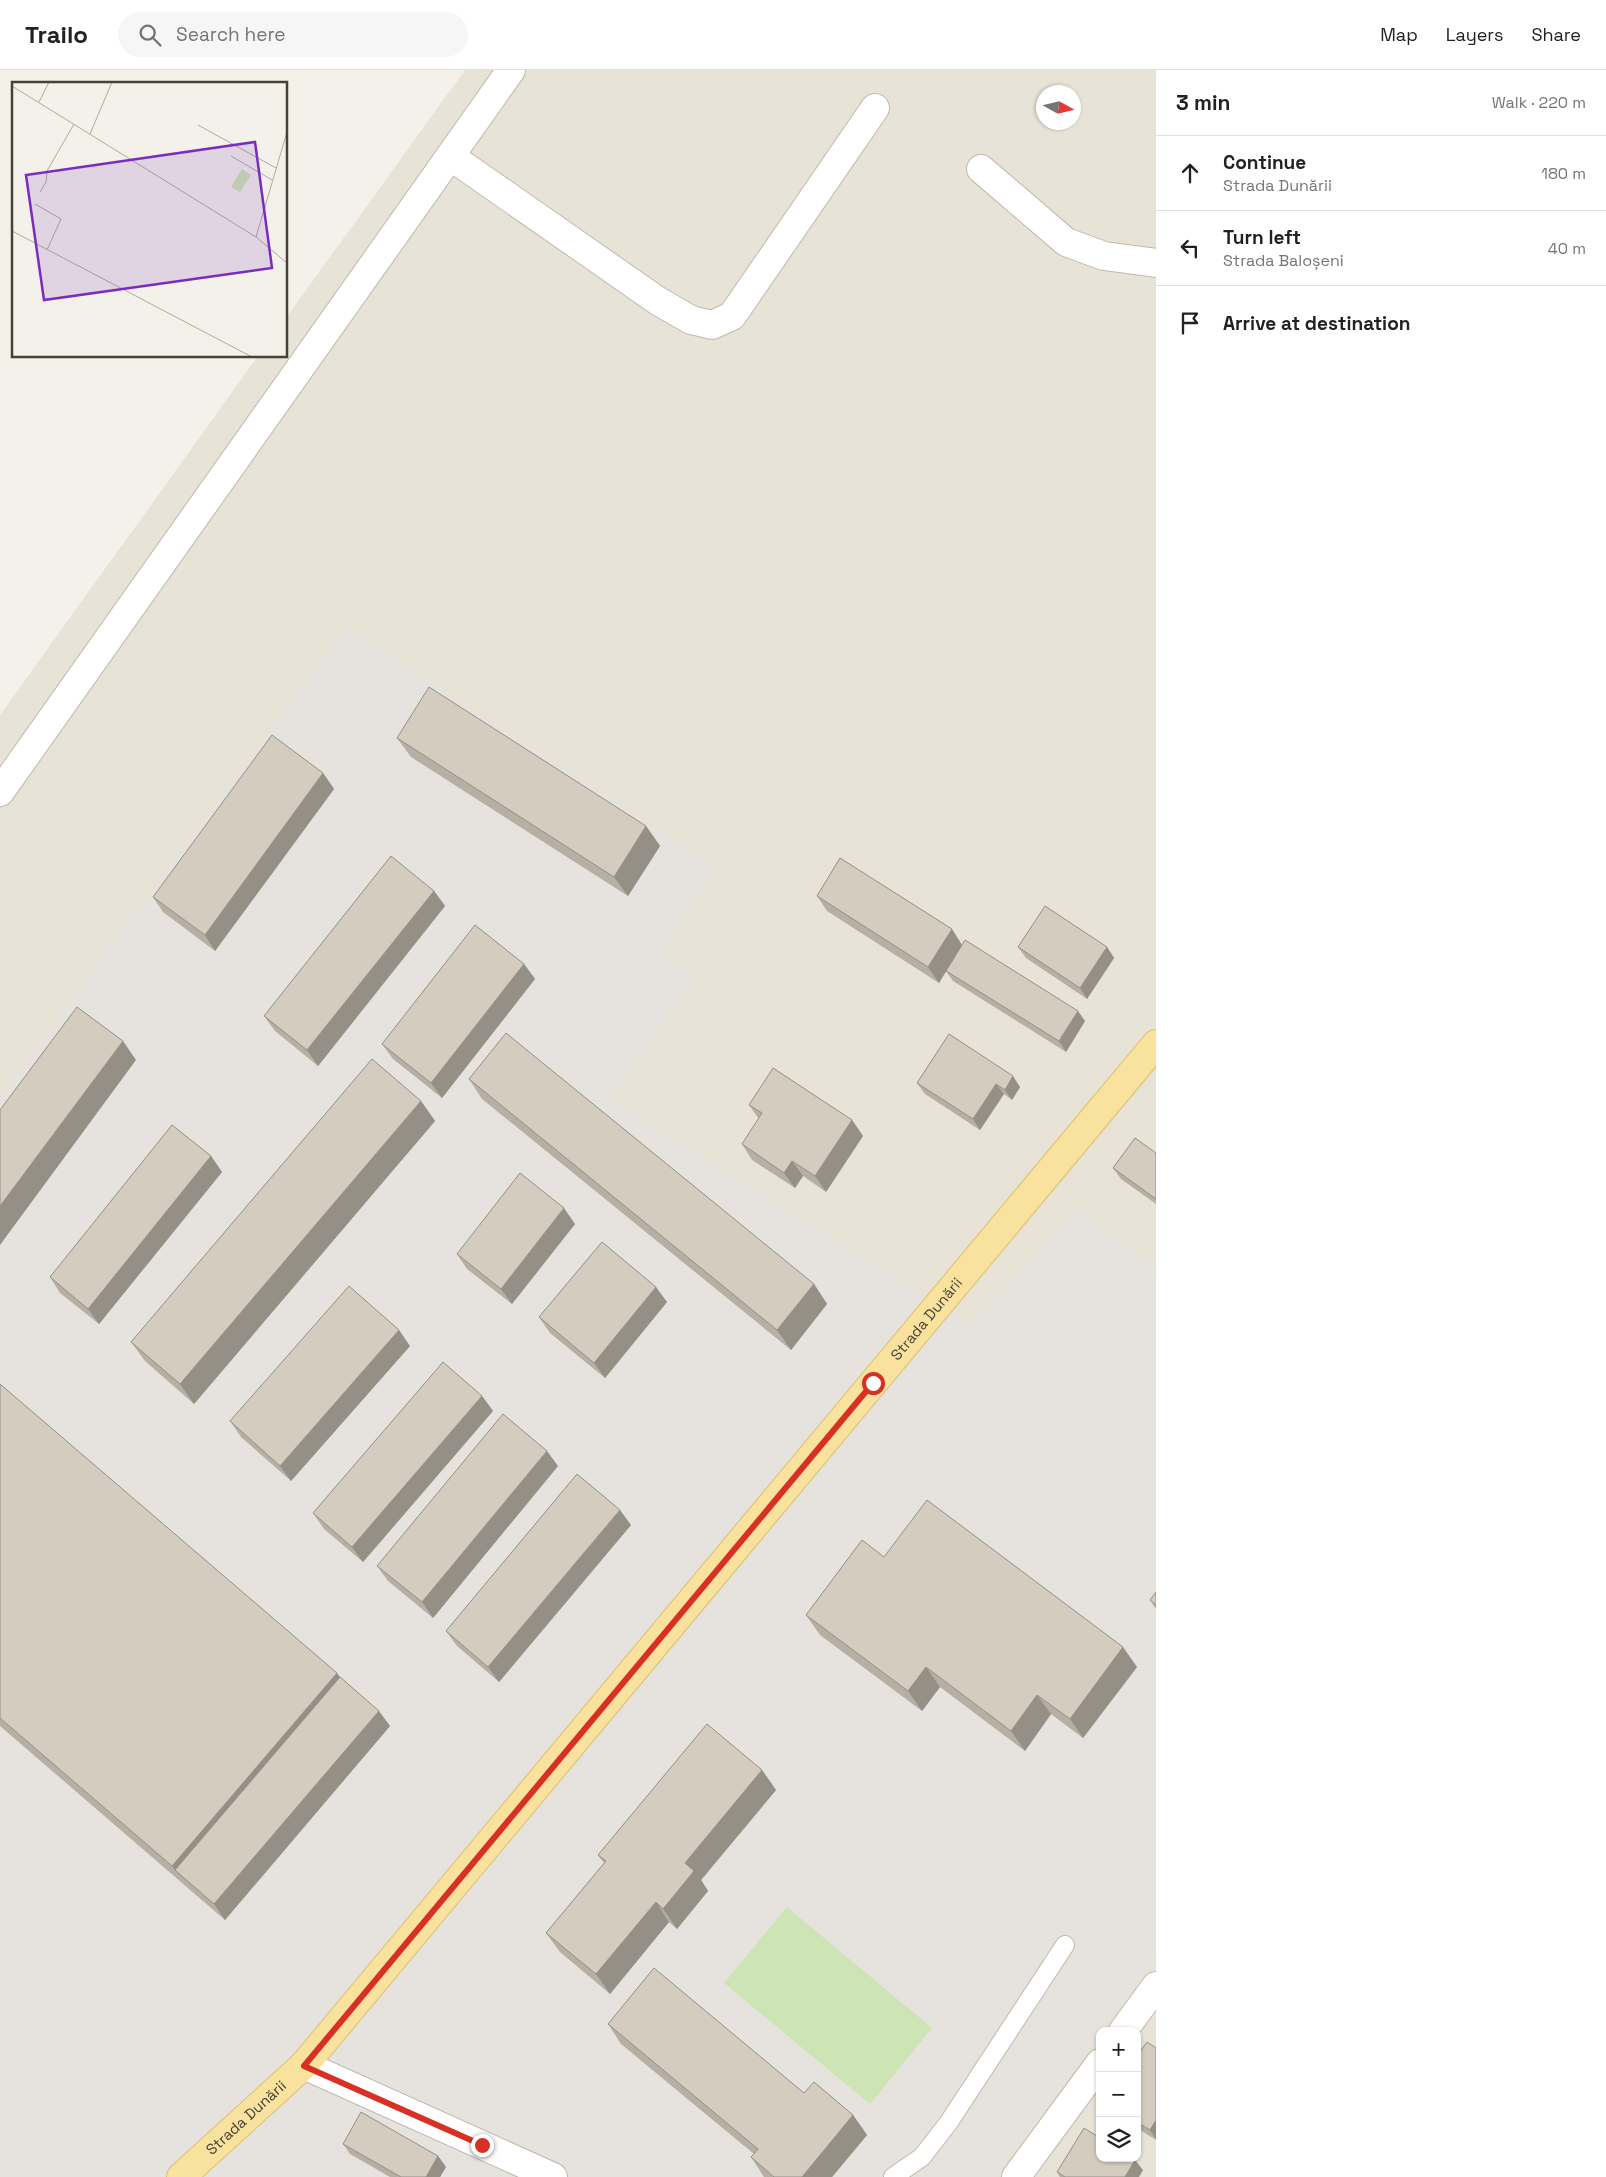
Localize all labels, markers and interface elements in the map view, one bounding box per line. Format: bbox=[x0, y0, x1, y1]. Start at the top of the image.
search box bbox=[118, 12, 468, 57]
text: Trailo bbox=[25, 19, 88, 50]
icon: search bbox=[136, 21, 164, 49]
text: Search here bbox=[176, 22, 286, 47]
text: Map bbox=[1380, 23, 1418, 46]
text: Layers bbox=[1446, 23, 1503, 46]
text: Share bbox=[1531, 23, 1581, 46]
inset map bbox=[12, 82, 288, 358]
north arrow bbox=[1036, 85, 1081, 130]
text: 3 min bbox=[1176, 89, 1231, 116]
text: Walk · 220 m bbox=[1492, 92, 1586, 113]
text: Continue bbox=[1223, 150, 1306, 175]
icon: ahead bbox=[1176, 159, 1204, 187]
text: 180 m bbox=[1541, 163, 1586, 184]
text: Strada Dunării bbox=[1223, 175, 1332, 196]
text: Turn left bbox=[1223, 225, 1301, 250]
icon: left bbox=[1176, 234, 1204, 262]
text: 40 m bbox=[1548, 238, 1586, 259]
text: Strada Baloșeni bbox=[1223, 250, 1344, 271]
icon: arrive bbox=[1176, 309, 1204, 337]
text: Arrive at destination bbox=[1223, 311, 1411, 336]
street label: Strada Dunării bbox=[886, 1273, 966, 1364]
route start bbox=[862, 1372, 885, 1395]
map controls bbox=[1096, 2027, 1141, 2162]
button: + bbox=[1096, 2027, 1141, 2072]
button: − bbox=[1096, 2072, 1141, 2117]
street label: Strada Dunării bbox=[202, 2076, 290, 2159]
button: layers bbox=[1096, 2117, 1141, 2162]
route end bbox=[471, 2134, 494, 2157]

